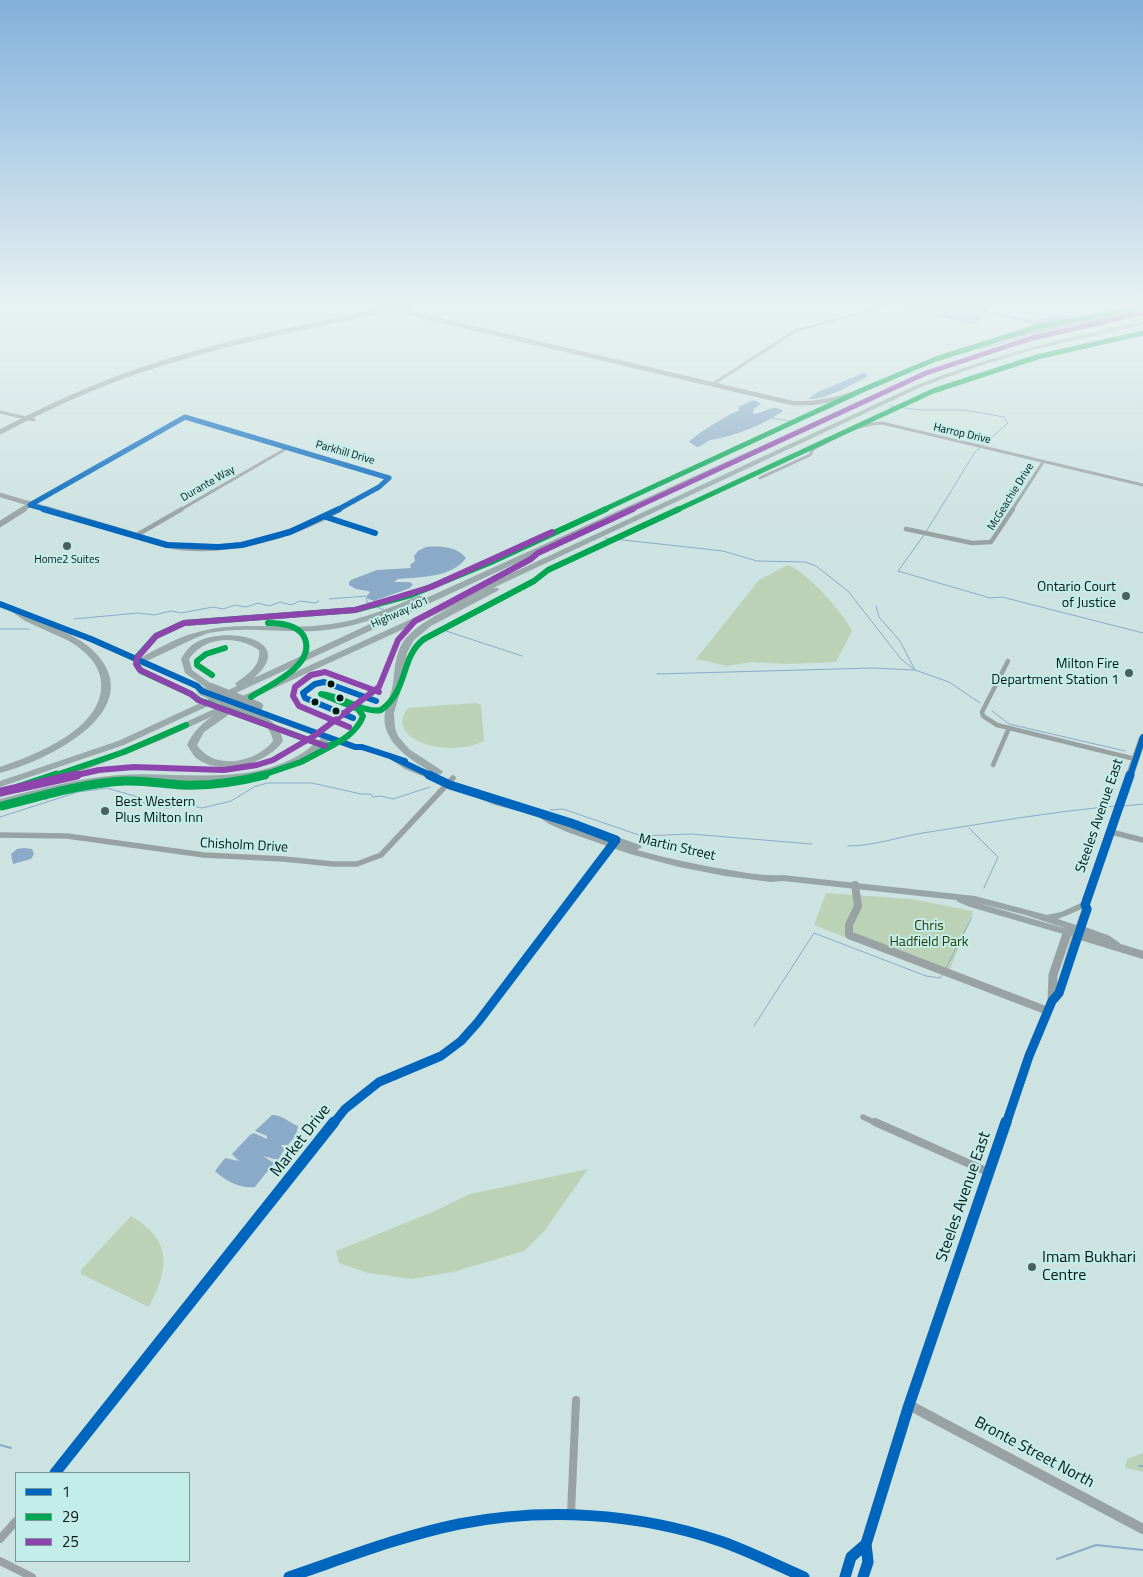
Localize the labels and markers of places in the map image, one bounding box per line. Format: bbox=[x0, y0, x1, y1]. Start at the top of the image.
marker: Home2 Suites bbox=[61, 540, 73, 552]
place label: Home2 Suites bbox=[34, 553, 100, 567]
place label: Ontario Court of Justice bbox=[1037, 580, 1116, 612]
marker: Ontario Court of Justice bbox=[1120, 590, 1132, 602]
place label: Milton Fire Department Station 1 bbox=[991, 657, 1119, 690]
marker: Milton Fire Department Station 1 bbox=[1123, 667, 1135, 679]
unlabelled marker bbox=[326, 679, 336, 689]
unlabelled marker bbox=[335, 693, 345, 703]
unlabelled marker bbox=[310, 697, 320, 707]
unlabelled marker bbox=[331, 706, 341, 716]
place label: Best Western Plus Milton Inn bbox=[115, 795, 203, 828]
marker: Best Western Plus Milton Inn bbox=[99, 805, 111, 817]
place label: Imam Bukhari Centre bbox=[1042, 1248, 1136, 1286]
marker: Imam Bukhari Centre bbox=[1026, 1261, 1038, 1273]

